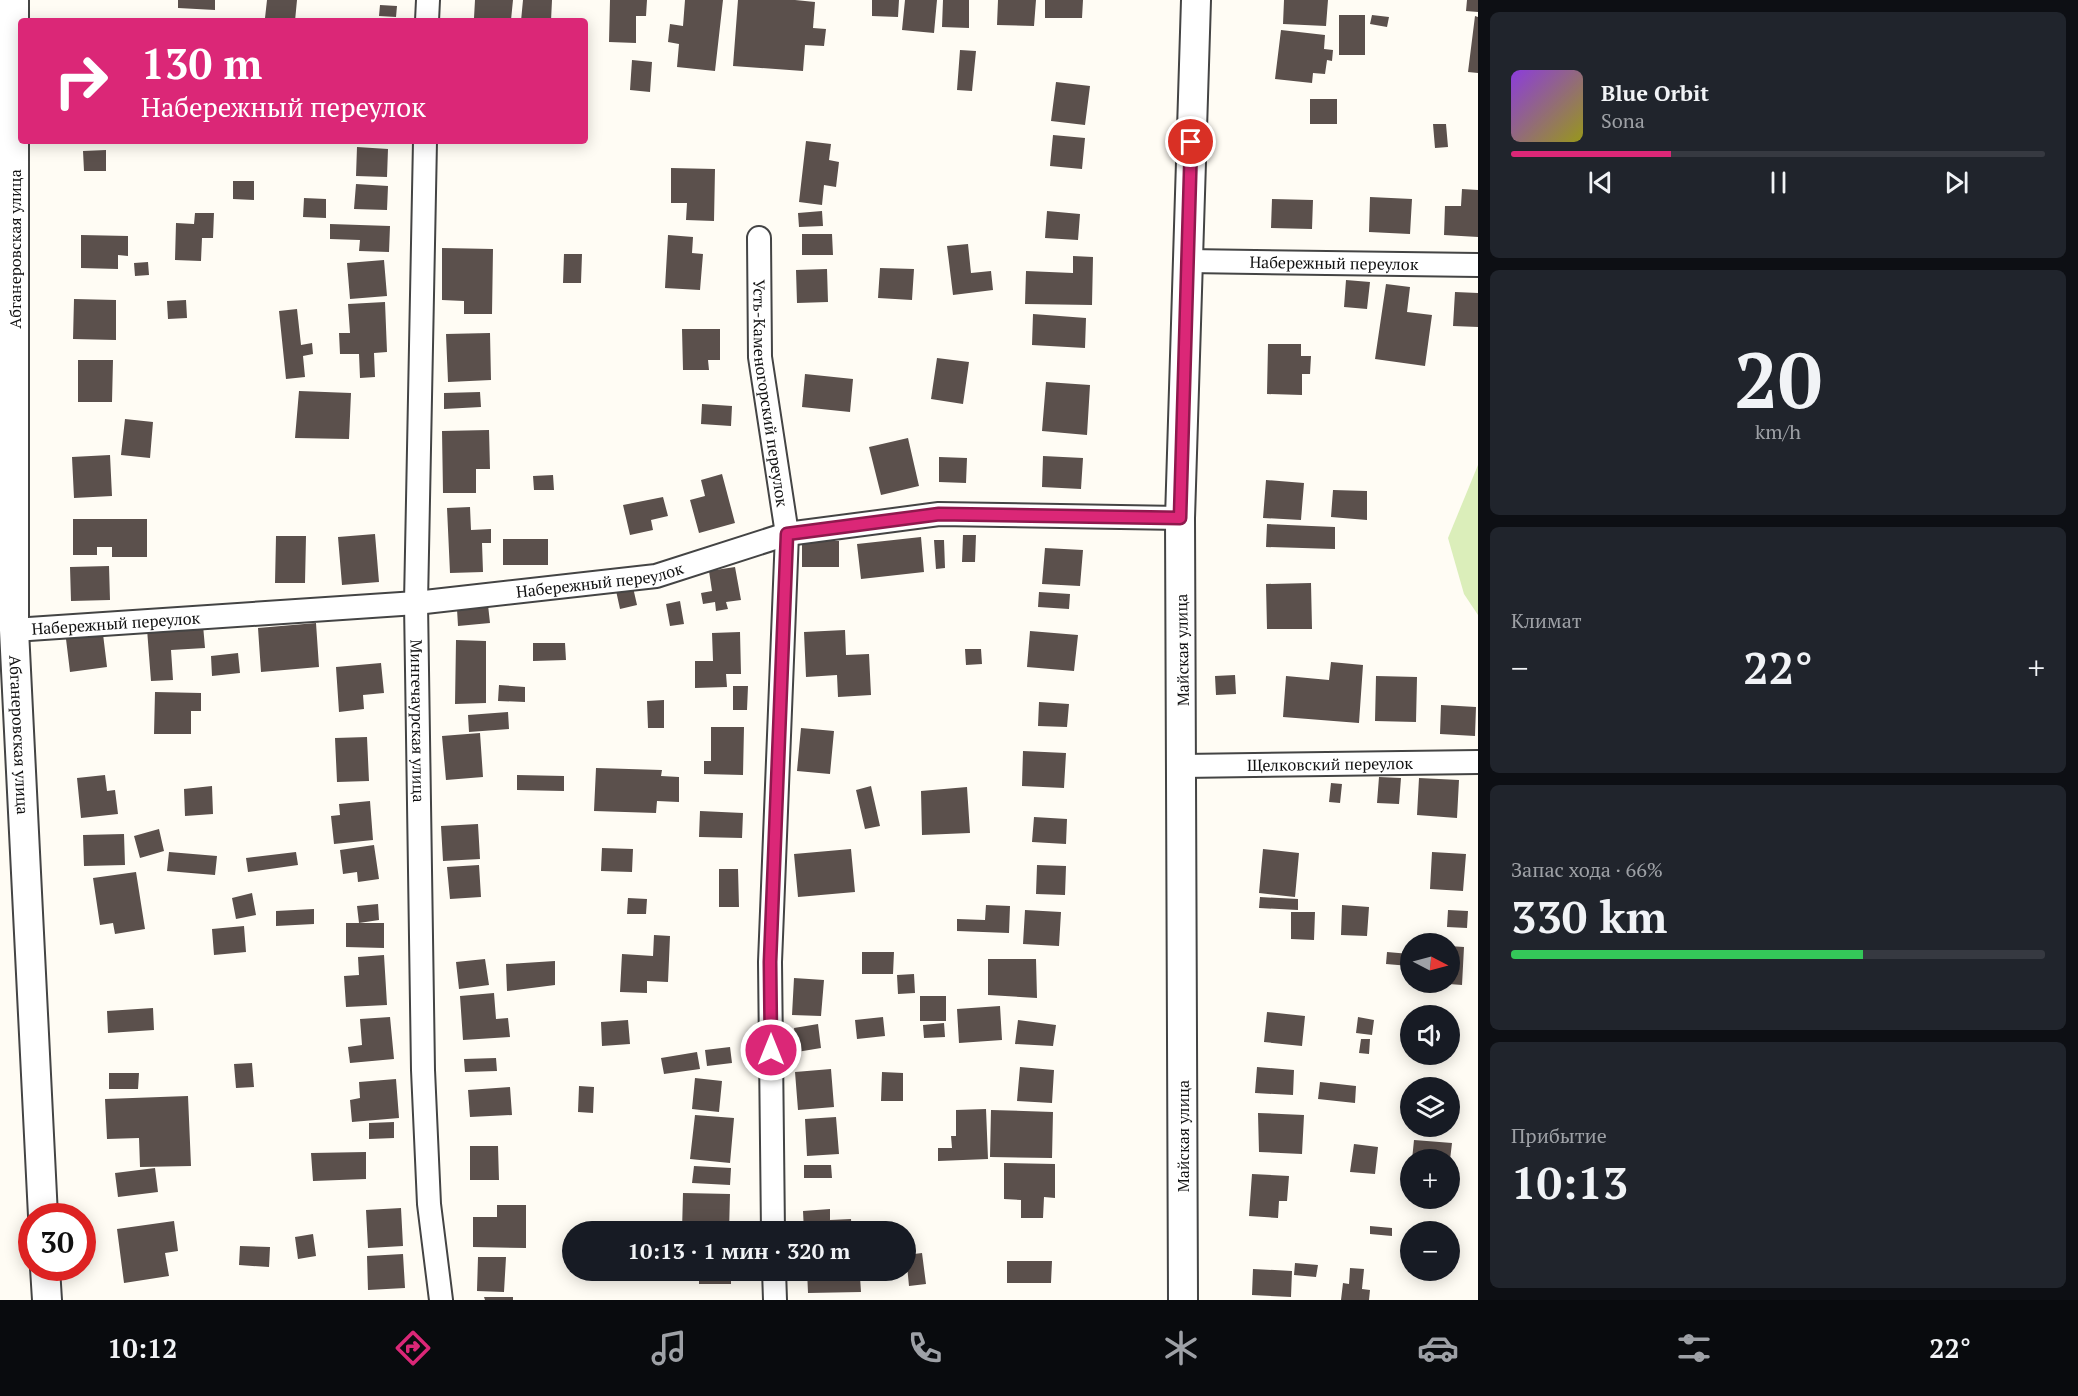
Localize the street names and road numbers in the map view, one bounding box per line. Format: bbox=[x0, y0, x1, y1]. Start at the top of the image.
street label: Абганеровская улица bbox=[4, 169, 26, 329]
street label: Набережный переулок bbox=[1249, 251, 1419, 275]
street label: Усть-Каменогорский переулок bbox=[748, 279, 794, 509]
street label: Набережный переулок bbox=[515, 557, 686, 603]
street label: Майская улица bbox=[1170, 594, 1194, 706]
street label: Набережный переулок bbox=[31, 607, 201, 640]
street label: Мингечаурская улица bbox=[406, 639, 430, 803]
street label: Абганеровская улица bbox=[4, 655, 34, 815]
street label: Щелковский переулок bbox=[1247, 752, 1413, 776]
street label: Майская улица bbox=[1172, 1080, 1194, 1192]

